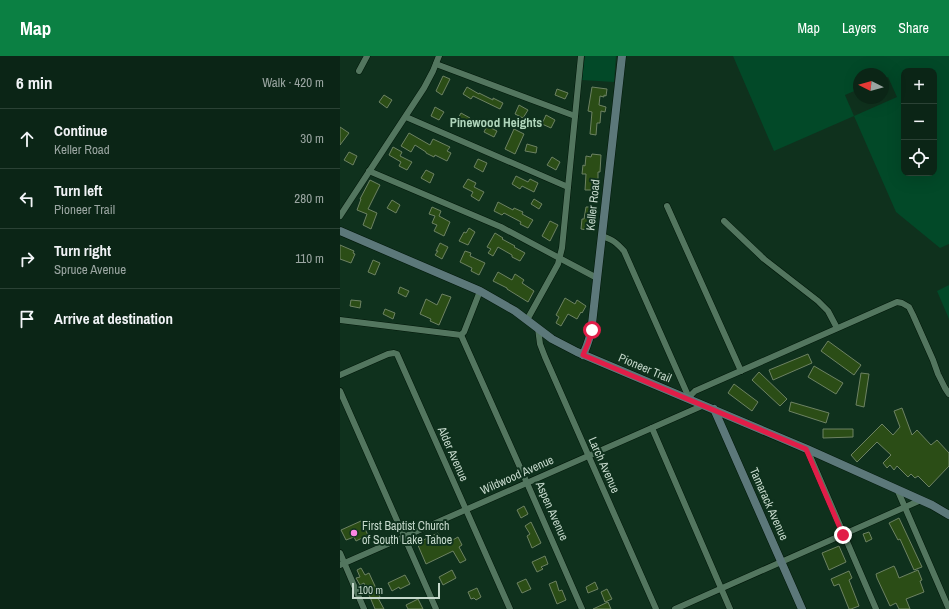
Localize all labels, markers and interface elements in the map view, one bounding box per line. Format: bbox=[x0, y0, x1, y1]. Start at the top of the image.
text: Map bbox=[20, 15, 51, 41]
text: Map bbox=[798, 19, 820, 37]
text: Layers bbox=[842, 19, 876, 37]
text: Share bbox=[898, 19, 929, 37]
north arrow bbox=[853, 68, 889, 104]
map controls bbox=[901, 68, 937, 176]
button: + bbox=[901, 68, 937, 104]
text: 6 min bbox=[16, 71, 52, 94]
text: Walk · 420 m bbox=[262, 74, 324, 91]
button: − bbox=[901, 104, 937, 140]
district label: Pinewood Heights bbox=[450, 114, 542, 131]
text: Continue bbox=[54, 120, 107, 141]
icon: ahead bbox=[16, 128, 38, 150]
text: 30 m bbox=[300, 130, 324, 147]
button: locate bbox=[901, 140, 937, 176]
text: Keller Road bbox=[54, 141, 110, 158]
street label: Keller Road bbox=[582, 179, 604, 231]
text: Turn left bbox=[54, 180, 102, 201]
icon: left bbox=[16, 188, 38, 210]
text: 280 m bbox=[294, 190, 324, 207]
text: Pioneer Trail bbox=[54, 201, 115, 218]
text: Turn right bbox=[54, 240, 111, 261]
icon: right bbox=[16, 248, 38, 270]
text: 110 m bbox=[295, 250, 324, 267]
text: Spruce Avenue bbox=[54, 261, 126, 278]
icon: arrive bbox=[16, 308, 38, 330]
text: Arrive at destination bbox=[54, 308, 173, 329]
route start bbox=[583, 321, 601, 339]
street label: Pioneer Trail bbox=[616, 350, 674, 386]
street label: Alder Avenue bbox=[433, 423, 472, 484]
street label: Larch Avenue bbox=[584, 434, 624, 496]
street label: Wildwood Avenue bbox=[478, 452, 556, 498]
street label: Tamarack Avenue bbox=[746, 465, 792, 543]
street label: Aspen Avenue bbox=[531, 478, 572, 543]
place label: First Baptist Church of South Lake Tahoe bbox=[362, 518, 452, 548]
route end bbox=[834, 526, 852, 544]
marker: First Baptist Church of South Lake Tahoe bbox=[349, 528, 359, 538]
scale bar bbox=[352, 581, 440, 600]
text: 100 m bbox=[358, 583, 383, 597]

